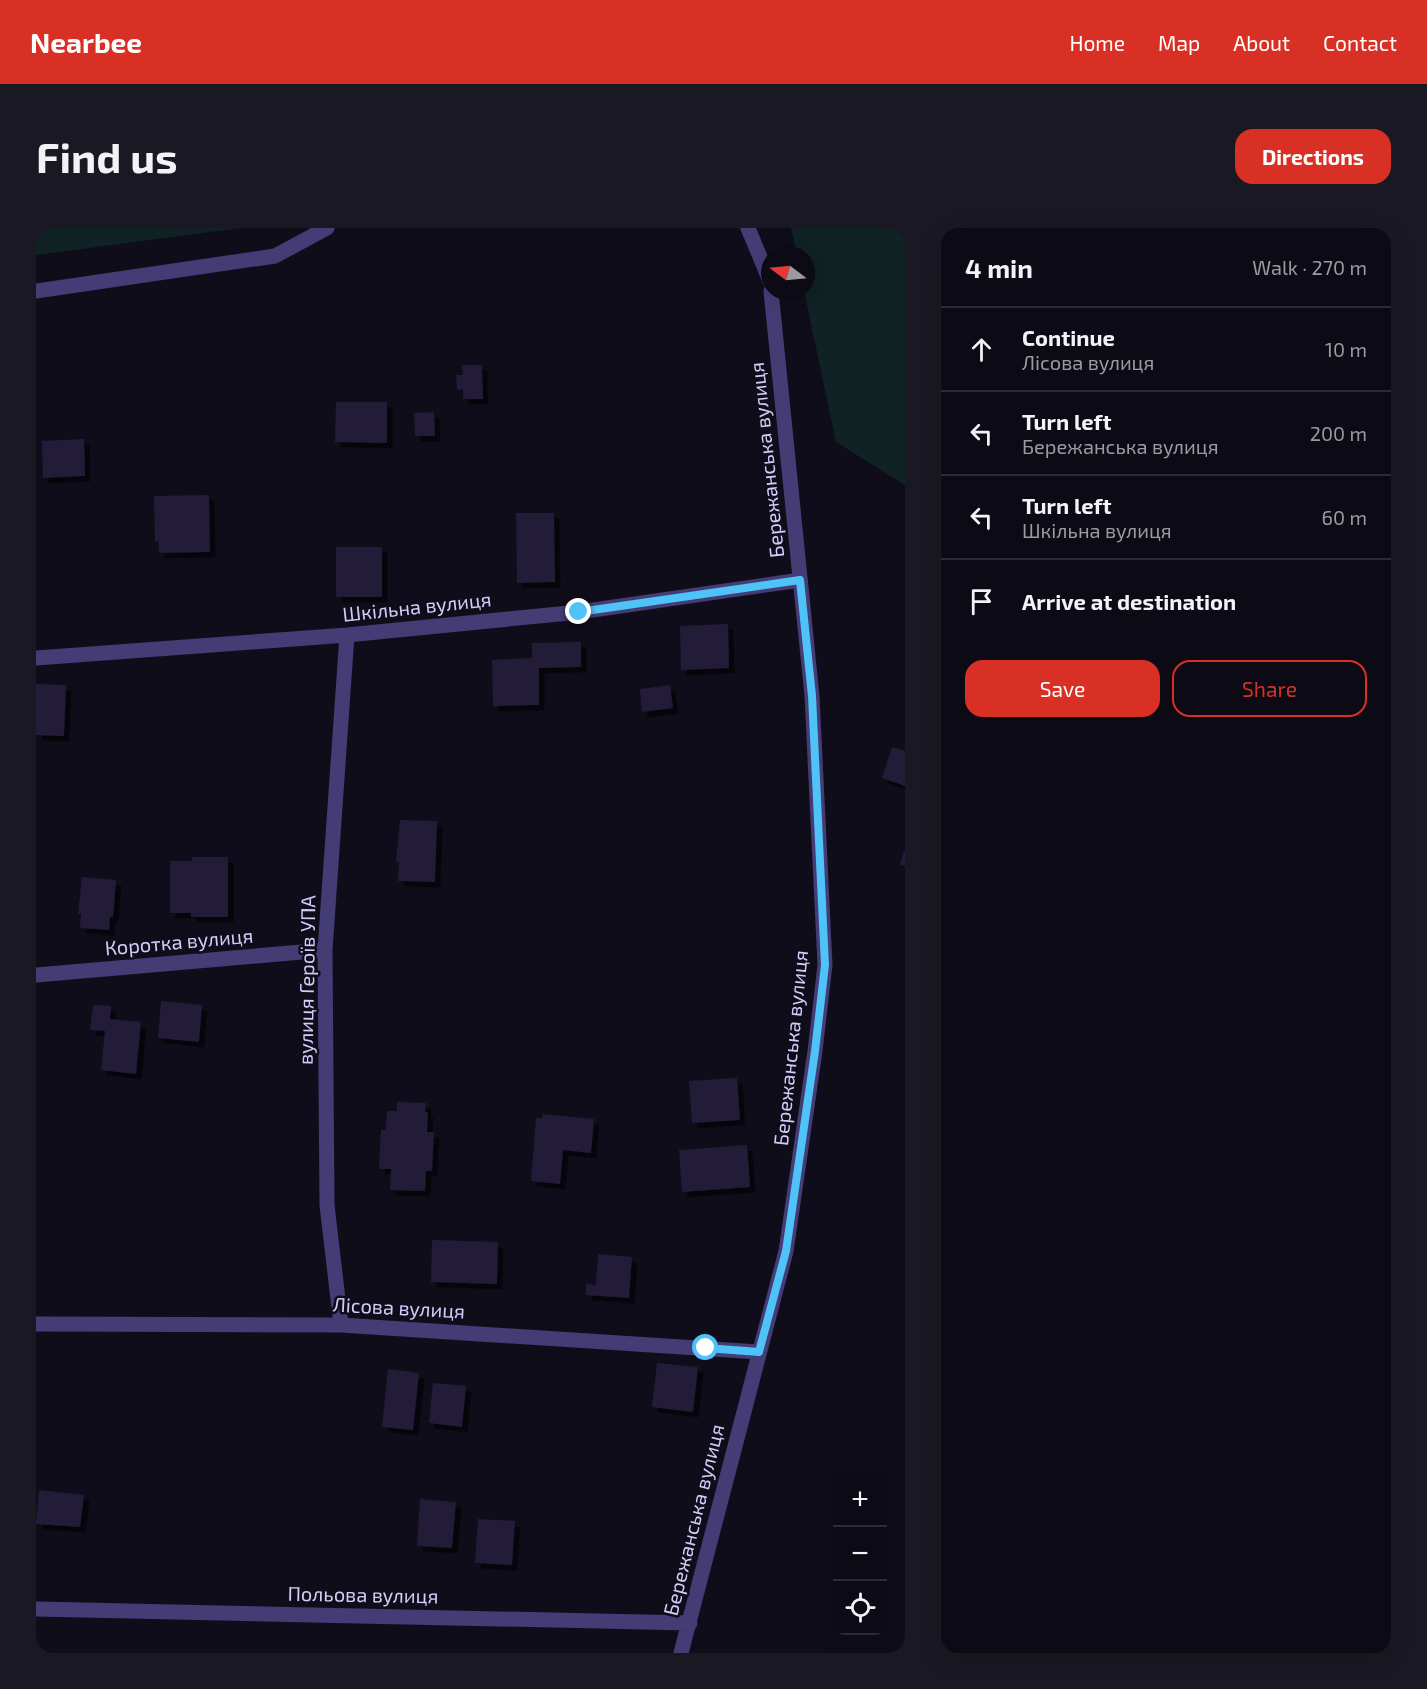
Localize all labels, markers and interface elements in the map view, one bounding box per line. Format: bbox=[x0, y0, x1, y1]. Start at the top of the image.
text: Nearbee bbox=[30, 25, 142, 59]
text: Home bbox=[1069, 30, 1125, 55]
text: Map bbox=[1158, 30, 1200, 55]
text: About bbox=[1233, 30, 1290, 55]
text: Contact bbox=[1323, 30, 1397, 55]
button: Directions bbox=[1235, 129, 1391, 184]
text: Find us bbox=[36, 131, 178, 181]
north arrow bbox=[761, 246, 815, 300]
text: 4 min bbox=[965, 252, 1033, 283]
text: Walk · 270 m bbox=[1252, 255, 1367, 279]
text: Continue bbox=[1022, 324, 1115, 350]
icon: ahead bbox=[965, 333, 998, 366]
text: 10 m bbox=[1325, 337, 1367, 361]
text: Лісова вулиця bbox=[1022, 350, 1154, 374]
street label: Бережанська вулиця bbox=[744, 361, 789, 559]
text: Turn left bbox=[1022, 408, 1111, 434]
icon: left bbox=[965, 417, 998, 450]
text: 200 m bbox=[1310, 421, 1367, 445]
text: Бережанська вулиця bbox=[1022, 434, 1219, 458]
text: Turn left bbox=[1022, 492, 1111, 518]
icon: left bbox=[965, 501, 998, 534]
text: 60 m bbox=[1322, 505, 1367, 529]
text: Шкільна вулиця bbox=[1022, 518, 1172, 542]
icon: arrive bbox=[965, 585, 998, 618]
street label: Шкільна вулиця bbox=[341, 586, 493, 627]
text: Arrive at destination bbox=[1022, 588, 1236, 614]
route end bbox=[565, 598, 591, 624]
button: Save bbox=[965, 660, 1160, 717]
button: Share bbox=[1172, 660, 1367, 717]
street label: вулиця Героїв УПА bbox=[293, 894, 320, 1065]
street label: Коротка вулиця bbox=[104, 923, 254, 960]
street label: Бережанська вулиця bbox=[768, 949, 813, 1147]
street label: Лісова вулиця bbox=[332, 1292, 466, 1323]
route start bbox=[692, 1334, 718, 1360]
street label: Бережанська вулиця bbox=[658, 1421, 729, 1618]
map controls bbox=[833, 1473, 887, 1635]
button: + bbox=[833, 1473, 887, 1527]
button: − bbox=[833, 1527, 887, 1581]
street label: Польова вулиця bbox=[287, 1581, 439, 1608]
button: locate bbox=[833, 1581, 887, 1635]

